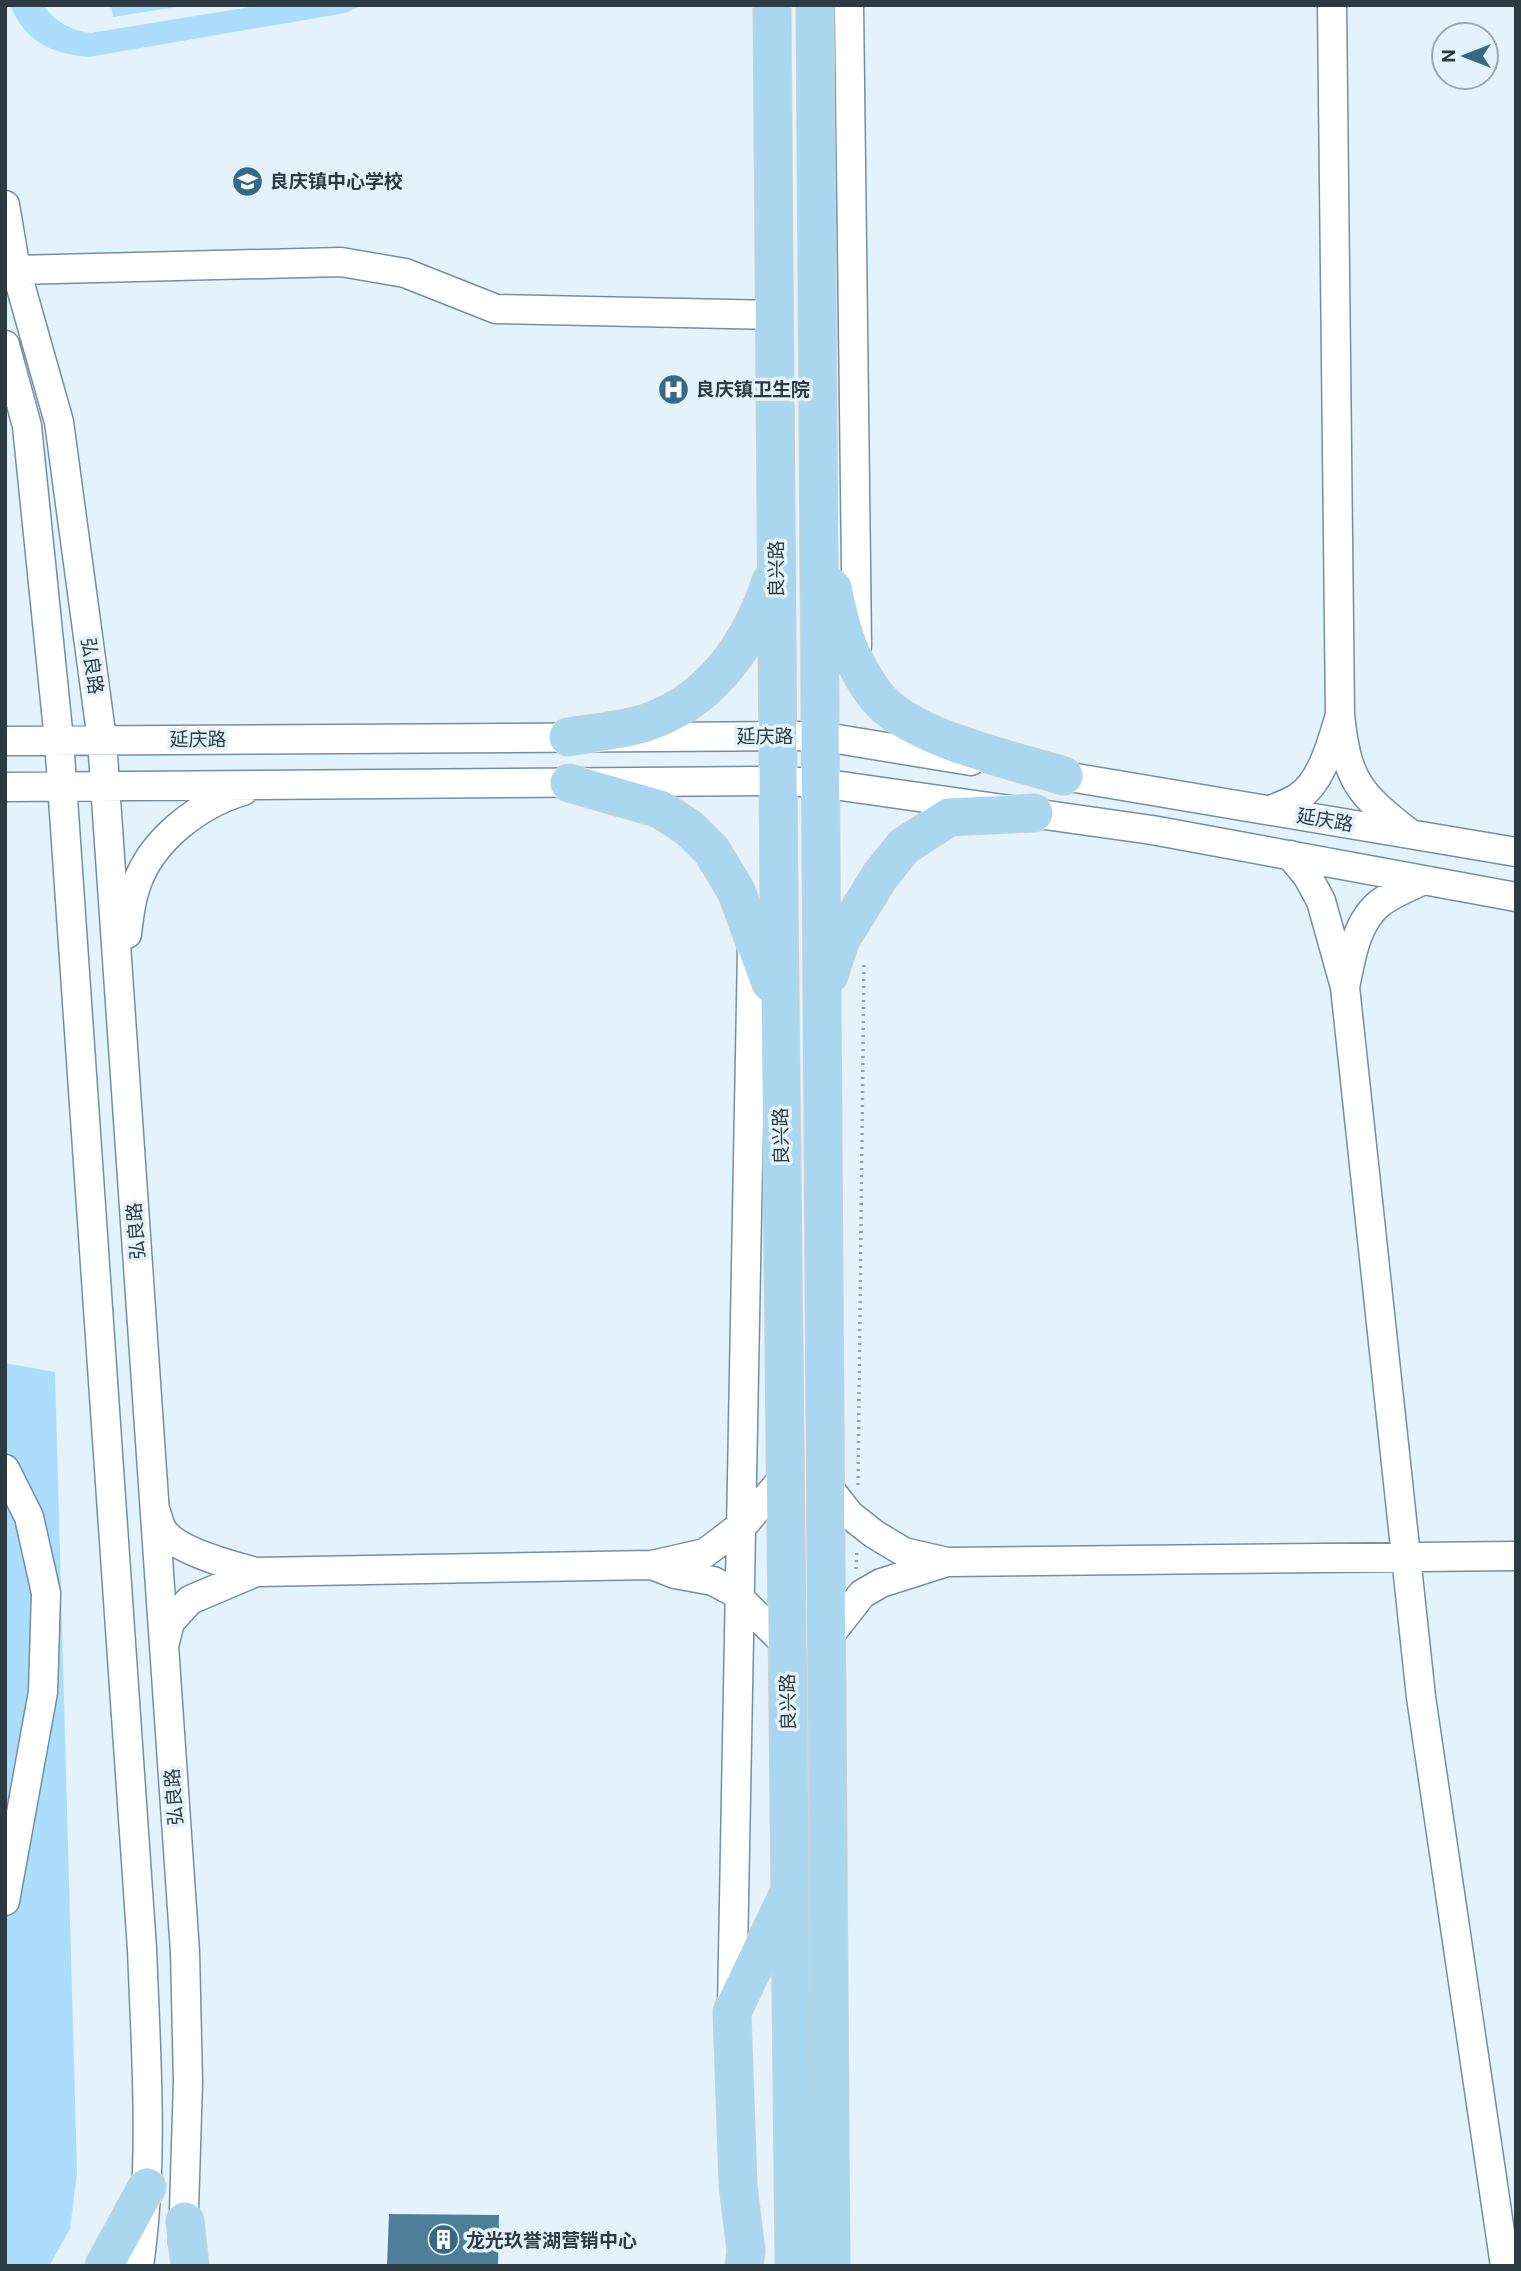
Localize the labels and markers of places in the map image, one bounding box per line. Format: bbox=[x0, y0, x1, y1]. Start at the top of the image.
school or university icon: 良庆镇中心学校 bbox=[230, 164, 264, 198]
place label: 良庆镇中心学校 bbox=[270, 170, 403, 193]
hospital icon: 良庆镇卫生院 bbox=[656, 372, 690, 406]
place label: 良庆镇卫生院 bbox=[696, 378, 810, 401]
building icon: 龙光玖誉湖营销中心 bbox=[426, 2223, 460, 2257]
place label: 龙光玖誉湖营销中心 bbox=[466, 2229, 637, 2252]

